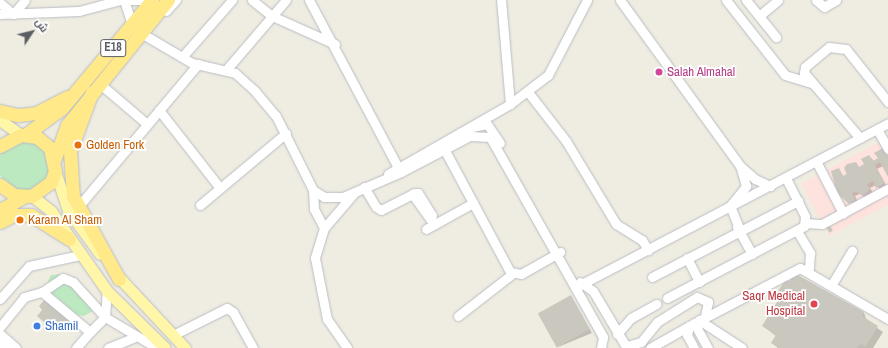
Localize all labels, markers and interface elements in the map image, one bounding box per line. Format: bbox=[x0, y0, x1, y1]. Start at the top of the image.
north arrow bbox=[12, 12, 52, 52]
text: ش bbox=[32, 15, 52, 35]
road number: E18 bbox=[100, 38, 126, 58]
place label: Salah Almahal bbox=[667, 64, 736, 80]
marker: Salah Almahal bbox=[654, 67, 664, 77]
place label: Golden Fork bbox=[86, 137, 144, 153]
marker: Golden Fork bbox=[73, 140, 83, 150]
place label: Karam Al Sham bbox=[28, 212, 103, 228]
marker: Karam Al Sham bbox=[15, 215, 25, 225]
place label: Saqr Medical Hospital bbox=[742, 289, 805, 320]
marker: Saqr Medical Hospital bbox=[808, 298, 820, 310]
place label: Shamil bbox=[45, 318, 78, 334]
marker: Shamil bbox=[32, 321, 42, 331]

